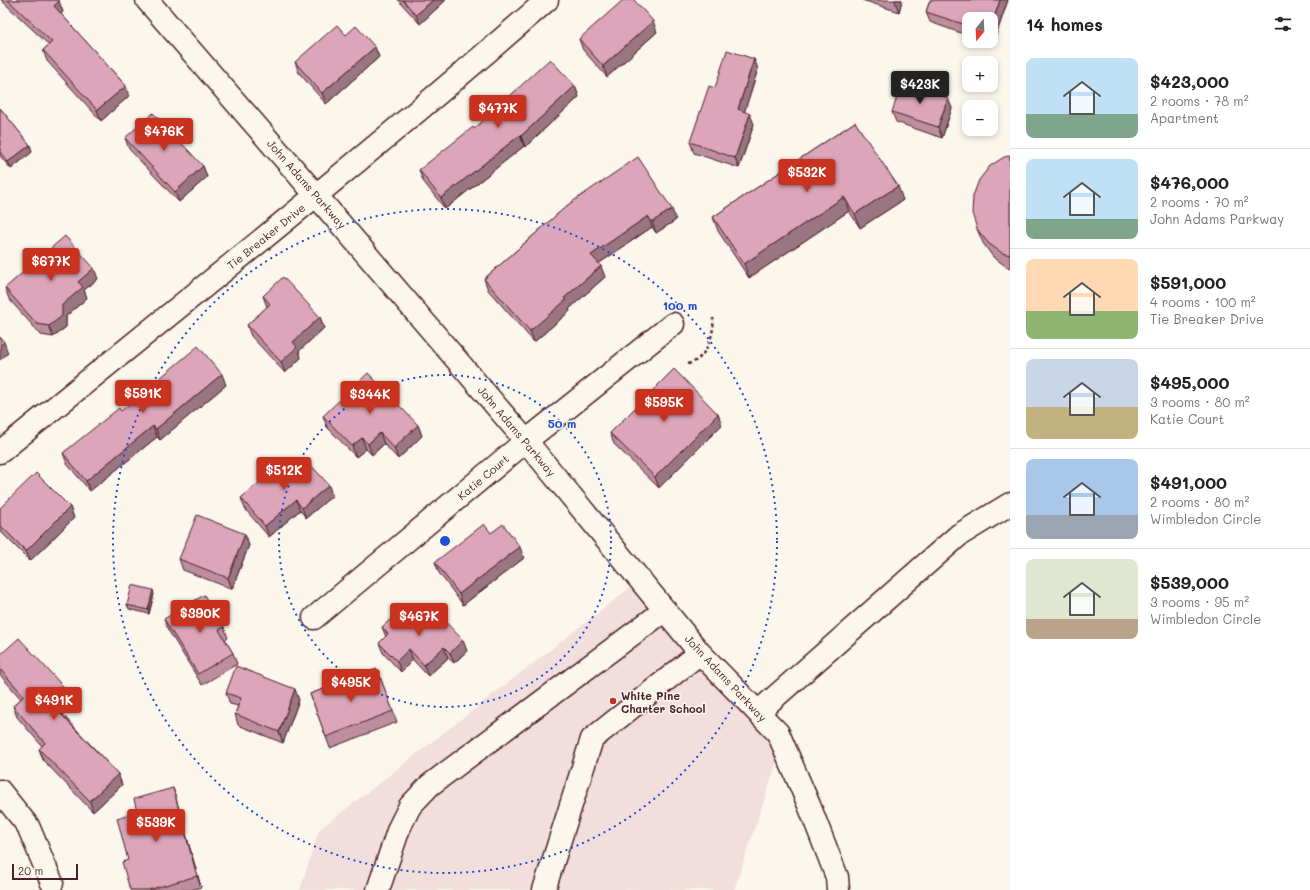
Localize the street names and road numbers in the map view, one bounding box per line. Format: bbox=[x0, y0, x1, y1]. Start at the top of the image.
street label: John Adams Parkway bbox=[264, 136, 350, 232]
street label: Tie Breaker Drive bbox=[224, 200, 308, 272]
street label: John Adams Parkway bbox=[475, 383, 559, 479]
street label: Katie Court bbox=[454, 451, 512, 503]
street label: John Adams Parkway bbox=[682, 631, 770, 725]

